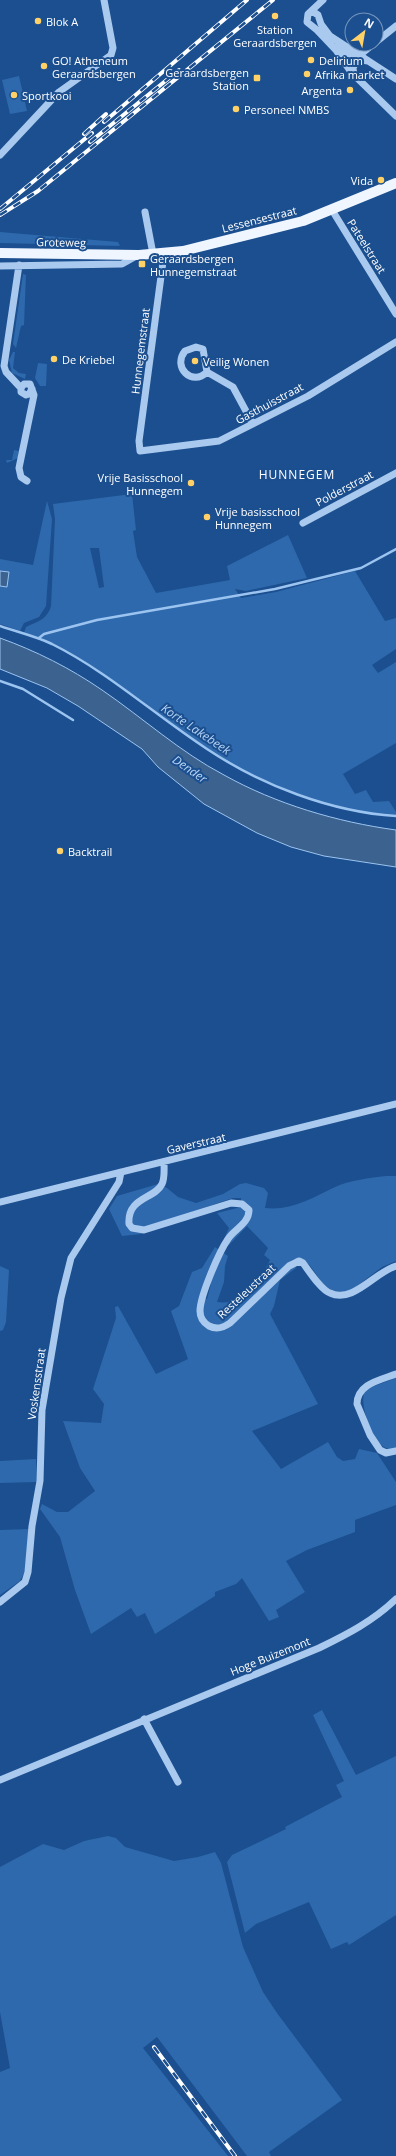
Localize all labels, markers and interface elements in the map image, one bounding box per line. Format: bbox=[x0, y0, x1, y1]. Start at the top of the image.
marker: Station Geraardsbergen bbox=[270, 11, 280, 21]
north arrow bbox=[344, 12, 384, 52]
place label: Blok A bbox=[46, 14, 78, 29]
text: N bbox=[362, 14, 377, 32]
marker: Blok A bbox=[33, 16, 43, 26]
place label: Station Geraardsbergen bbox=[233, 22, 317, 50]
place label: GO! Atheneum Geraardsbergen bbox=[52, 53, 136, 81]
place label: Delirium bbox=[319, 53, 363, 68]
marker: Delirium bbox=[306, 55, 316, 65]
marker: GO! Atheneum Geraardsbergen bbox=[39, 61, 49, 71]
place label: Geraardsbergen Station bbox=[165, 65, 249, 93]
place label: Afrika market bbox=[315, 67, 384, 82]
marker: Afrika market bbox=[302, 69, 312, 79]
marker: Geraardsbergen Station bbox=[252, 73, 262, 83]
place label: Argenta bbox=[302, 83, 342, 98]
marker: Argenta bbox=[345, 85, 355, 95]
place label: Sportkooi bbox=[22, 88, 72, 103]
marker: Sportkooi bbox=[9, 90, 19, 100]
place label: Personeel NMBS bbox=[244, 102, 329, 117]
marker: Personeel NMBS bbox=[231, 104, 241, 114]
place label: Vida bbox=[351, 173, 373, 188]
marker: Vida bbox=[376, 175, 386, 185]
street label: Lessensestraat bbox=[220, 202, 298, 236]
street label: Pateelstraat bbox=[344, 216, 390, 276]
street label: Groteweg bbox=[36, 234, 86, 250]
place label: Geraardsbergen Hunnegemstraat bbox=[150, 251, 237, 279]
marker: Geraardsbergen Hunnegemstraat bbox=[137, 259, 147, 269]
street label: Hunnegemstraat bbox=[127, 307, 153, 395]
place label: De Kriebel bbox=[62, 352, 115, 367]
marker: De Kriebel bbox=[49, 354, 59, 364]
place label: Veilig Wonen bbox=[203, 354, 269, 369]
marker: Veilig Wonen bbox=[190, 356, 200, 366]
street label: Gasthuisstraat bbox=[233, 379, 306, 427]
district label: HUNNEGEM bbox=[259, 466, 335, 483]
street label: Polderstraat bbox=[313, 467, 375, 509]
place label: Vrije Basisschool Hunnegem bbox=[98, 470, 183, 498]
marker: Vrije Basisschool Hunnegem bbox=[186, 478, 196, 488]
place label: Vrije basisschool Hunnegem bbox=[215, 504, 300, 532]
marker: Vrije basisschool Hunnegem bbox=[202, 512, 212, 522]
water label: Korte Lakebeek bbox=[158, 699, 235, 759]
water label: Dender bbox=[169, 751, 212, 788]
place label: Backtrail bbox=[68, 844, 112, 859]
marker: Backtrail bbox=[55, 846, 65, 856]
street label: Gaverstraat bbox=[165, 1129, 227, 1157]
street label: Resteleustraat bbox=[214, 1260, 278, 1322]
street label: Voskensstraat bbox=[24, 1347, 48, 1421]
street label: Hoge Buizemont bbox=[228, 1633, 312, 1679]

